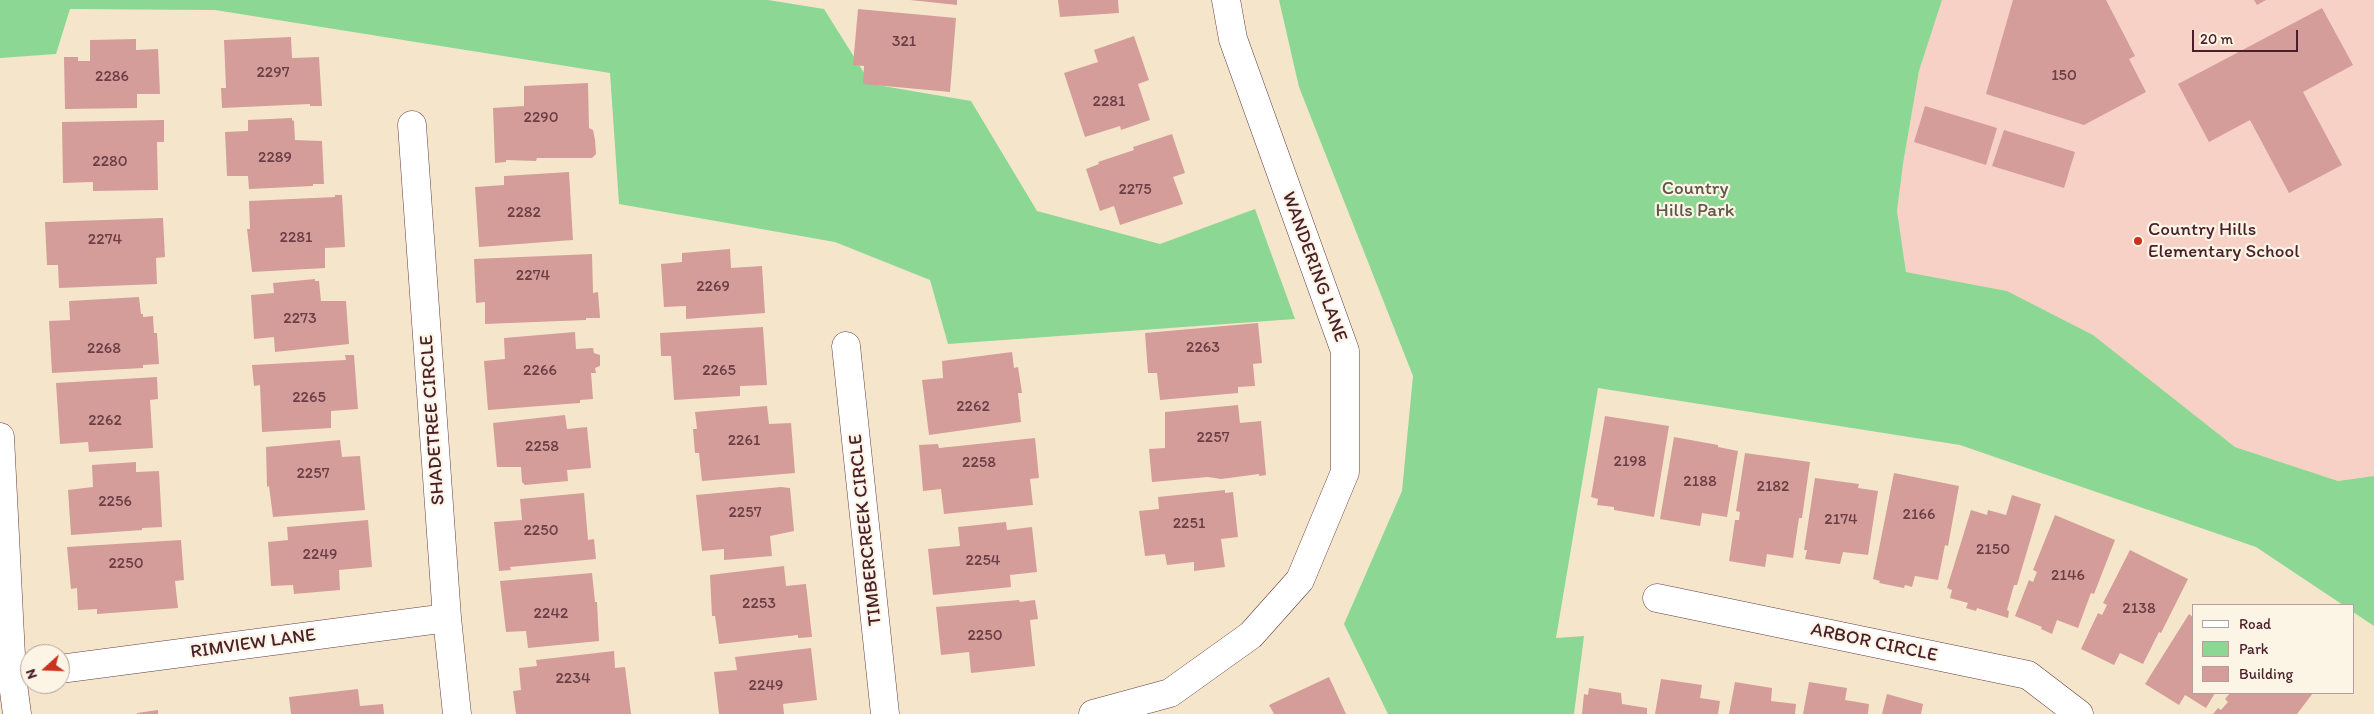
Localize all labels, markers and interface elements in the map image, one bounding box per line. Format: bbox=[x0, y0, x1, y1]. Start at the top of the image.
scale bar bbox=[2194, 20, 2300, 52]
text: 20 m bbox=[2200, 30, 2233, 48]
house number: 321 bbox=[892, 32, 916, 52]
house number: 2297 bbox=[256, 63, 290, 83]
house number: 150 bbox=[2051, 66, 2077, 86]
house number: 2286 bbox=[95, 67, 129, 87]
house number: 2281 bbox=[1092, 92, 1126, 112]
house number: 2290 bbox=[523, 108, 559, 128]
house number: 2289 bbox=[258, 148, 292, 168]
house number: 2280 bbox=[92, 152, 128, 172]
park label: Country Hills Park bbox=[1656, 178, 1734, 222]
house number: 2275 bbox=[1118, 180, 1152, 200]
street label: WANDERING LANE bbox=[1276, 189, 1352, 345]
house number: 2282 bbox=[507, 203, 541, 223]
place label: Country Hills Elementary School bbox=[2148, 219, 2300, 263]
house number: 2281 bbox=[279, 228, 313, 248]
house number: 2274 bbox=[88, 230, 122, 250]
marker: Country Hills Elementary School bbox=[2132, 235, 2144, 247]
house number: 2274 bbox=[516, 266, 550, 286]
house number: 2269 bbox=[696, 277, 730, 297]
house number: 2273 bbox=[283, 309, 317, 329]
street label: SHADETREE CIRCLE bbox=[416, 334, 450, 506]
house number: 2263 bbox=[1186, 338, 1220, 358]
house number: 2268 bbox=[87, 339, 121, 359]
house number: 2266 bbox=[523, 361, 557, 381]
house number: 2265 bbox=[702, 361, 736, 381]
house number: 2265 bbox=[292, 388, 326, 408]
house number: 2262 bbox=[956, 397, 990, 417]
house number: 2262 bbox=[88, 411, 122, 431]
house number: 2257 bbox=[1196, 428, 1230, 448]
house number: 2261 bbox=[728, 431, 760, 451]
street label: TIMBERCREEK CIRCLE bbox=[845, 433, 887, 627]
house number: 2258 bbox=[525, 437, 559, 457]
house number: 2198 bbox=[1614, 452, 1646, 472]
house number: 2258 bbox=[962, 453, 996, 473]
house number: 2257 bbox=[296, 464, 330, 484]
house number: 2188 bbox=[1683, 472, 1717, 492]
house number: 2182 bbox=[1756, 477, 1790, 497]
house number: 2256 bbox=[98, 492, 132, 512]
house number: 2257 bbox=[728, 503, 762, 523]
house number: 2166 bbox=[1903, 505, 1935, 525]
house number: 2174 bbox=[1824, 510, 1858, 530]
house number: 2251 bbox=[1173, 514, 1205, 534]
house number: 2250 bbox=[523, 521, 559, 541]
house number: 2150 bbox=[1976, 540, 2010, 560]
house number: 2249 bbox=[303, 545, 337, 565]
house number: 2254 bbox=[966, 551, 1000, 571]
house number: 2250 bbox=[108, 554, 144, 574]
house number: 2146 bbox=[2051, 566, 2085, 586]
house number: 2253 bbox=[742, 594, 776, 614]
house number: 2138 bbox=[2122, 599, 2156, 619]
house number: 2242 bbox=[534, 604, 568, 624]
legend bbox=[2192, 604, 2354, 694]
text: Road bbox=[2239, 615, 2271, 633]
street label: ARBOR CIRCLE bbox=[1809, 618, 1939, 668]
street label: RIMVIEW LANE bbox=[189, 624, 317, 664]
house number: 2250 bbox=[967, 626, 1003, 646]
text: Park bbox=[2239, 640, 2269, 658]
north arrow bbox=[20, 644, 70, 694]
text: Building bbox=[2239, 665, 2293, 683]
text: N bbox=[22, 667, 41, 681]
house number: 2234 bbox=[555, 669, 591, 689]
house number: 2249 bbox=[749, 676, 783, 696]

